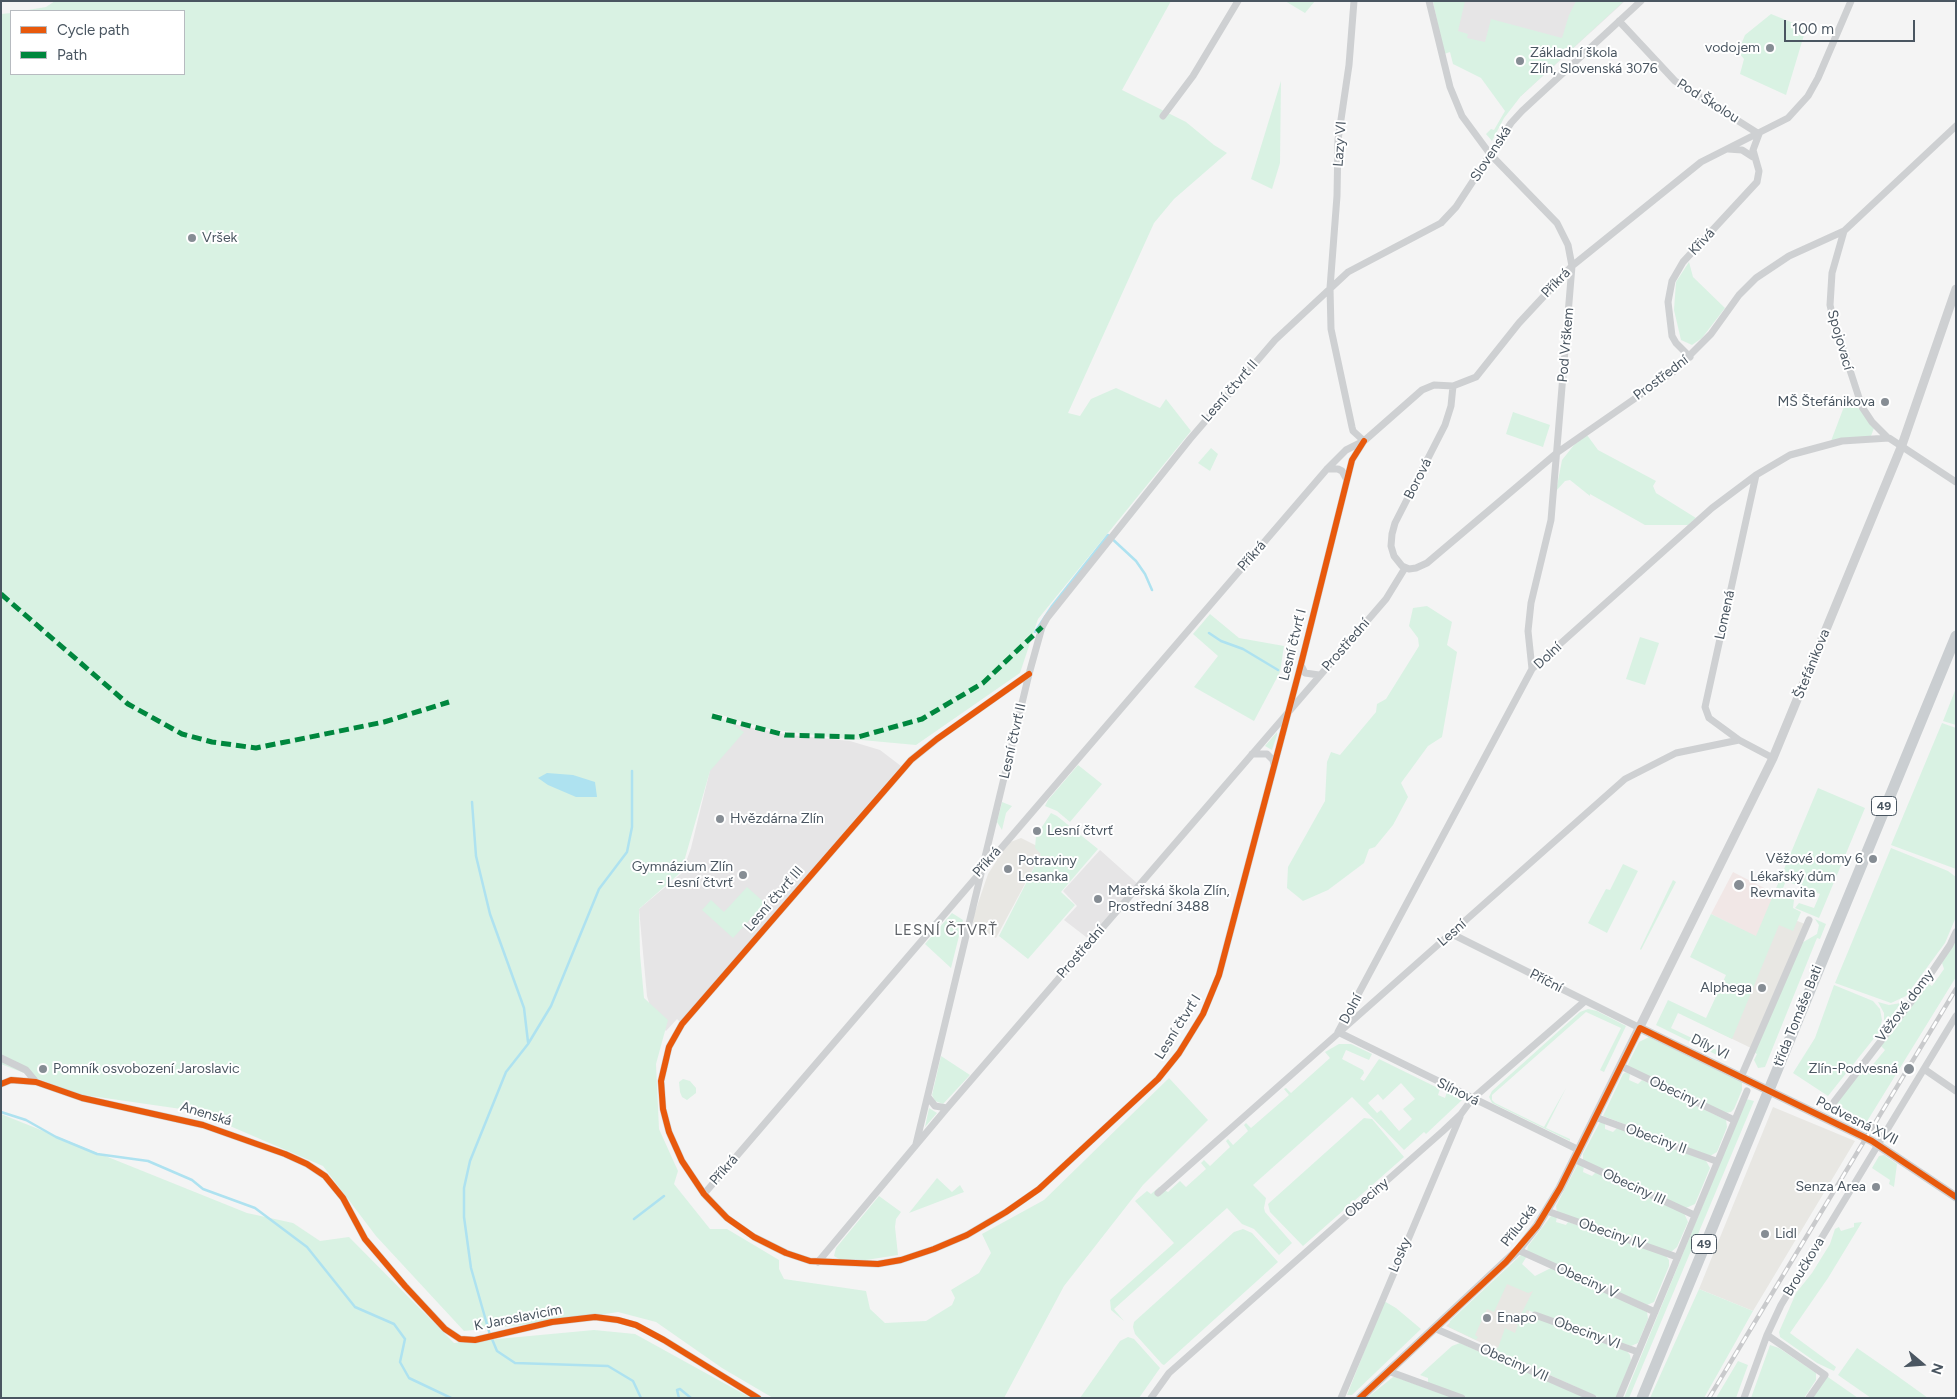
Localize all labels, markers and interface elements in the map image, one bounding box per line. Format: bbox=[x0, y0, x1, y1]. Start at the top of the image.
legend bbox=[10, 10, 185, 75]
scale bar bbox=[1787, 10, 1918, 42]
text: 100 m bbox=[1792, 20, 1834, 38]
text: Cycle path bbox=[57, 21, 129, 39]
place label: vodojem bbox=[1705, 40, 1760, 56]
marker: vodojem bbox=[1764, 42, 1776, 54]
place label: Základní škola Zlín, Slovenská 3076 bbox=[1530, 45, 1658, 78]
text: Path bbox=[57, 46, 87, 64]
marker: Základní škola Zlín, Slovenská 3076 bbox=[1514, 55, 1526, 67]
street label: Pod Školou bbox=[1674, 75, 1742, 127]
street label: Lazy VI bbox=[1330, 121, 1350, 167]
street label: Slovenská bbox=[1467, 123, 1515, 185]
street label: Křivá bbox=[1685, 225, 1719, 259]
place label: Vršek bbox=[202, 230, 237, 246]
marker: Vršek bbox=[186, 232, 198, 244]
street label: Příkrá bbox=[1538, 265, 1574, 301]
street label: Pod Vrškem bbox=[1554, 307, 1578, 383]
street label: Spojovací bbox=[1823, 308, 1857, 372]
street label: Prostřední bbox=[1630, 352, 1692, 404]
street label: Lesní čtvrť II bbox=[1198, 356, 1262, 426]
place label: MŠ Štefánikova bbox=[1777, 394, 1875, 410]
marker: MŠ Štefánikova bbox=[1879, 396, 1891, 408]
street label: Borová bbox=[1401, 456, 1435, 502]
street label: Příkrá bbox=[1234, 537, 1270, 575]
street label: Lomená bbox=[1712, 589, 1738, 641]
street label: Lesní čtvrť I bbox=[1276, 607, 1310, 683]
street label: Prostřední bbox=[1319, 615, 1373, 675]
street label: Štefánikova bbox=[1790, 627, 1834, 701]
street label: Dolní bbox=[1531, 639, 1565, 673]
street label: Lesní čtvrť II bbox=[996, 701, 1030, 781]
road number: 49 bbox=[1872, 796, 1896, 816]
place label: Hvězdárna Zlín bbox=[730, 811, 824, 827]
marker: Hvězdárna Zlín bbox=[714, 813, 726, 825]
place label: Lesní čtvrť bbox=[1047, 823, 1113, 839]
marker: Lesní čtvrť bbox=[1031, 825, 1043, 837]
street label: Příkrá bbox=[969, 843, 1005, 881]
place label: Věžové domy 6 bbox=[1766, 851, 1863, 867]
place label: Potraviny Lesanka bbox=[1018, 853, 1077, 886]
marker: Věžové domy 6 bbox=[1867, 853, 1879, 865]
place label: Gymnázium Zlín - Lesní čtvrť bbox=[632, 859, 733, 892]
street label: Lesní čtvrť III bbox=[741, 863, 807, 935]
marker: Potraviny Lesanka bbox=[1002, 863, 1014, 875]
marker: Gymnázium Zlín - Lesní čtvrť bbox=[737, 869, 749, 881]
place label: Lékařský dům Revmavita bbox=[1750, 869, 1836, 902]
marker: Lékařský dům Revmavita bbox=[1732, 878, 1746, 892]
place label: Mateřská škola Zlín, Prostřední 3488 bbox=[1108, 883, 1230, 916]
marker: Mateřská škola Zlín, Prostřední 3488 bbox=[1092, 893, 1104, 905]
street label: Lesní bbox=[1434, 916, 1470, 950]
district label: LESNÍ ČTVRŤ bbox=[893, 922, 999, 940]
street label: Prostřední bbox=[1054, 922, 1108, 982]
street label: třída Tomáše Bati bbox=[1770, 963, 1826, 1069]
street label: Příční bbox=[1527, 966, 1565, 996]
street label: Věžové domy bbox=[1872, 967, 1938, 1045]
place label: Alphega bbox=[1700, 980, 1752, 996]
marker: Alphega bbox=[1756, 982, 1768, 994]
street label: Lesní čtvrť I bbox=[1151, 991, 1205, 1063]
street label: Dolní bbox=[1336, 991, 1366, 1027]
street label: Díly VI bbox=[1688, 1031, 1732, 1063]
place label: Pomník osvobození Jaroslavic bbox=[53, 1061, 239, 1077]
place label: Zlín-Podvesná bbox=[1809, 1061, 1898, 1077]
marker: Zlín-Podvesná bbox=[1902, 1062, 1916, 1076]
marker: Pomník osvobození Jaroslavic bbox=[37, 1063, 49, 1075]
street label: Obeciny I bbox=[1646, 1073, 1708, 1113]
street label: Slínová bbox=[1434, 1075, 1482, 1109]
street label: Podvesná XVII bbox=[1813, 1093, 1901, 1149]
street label: Anenská bbox=[178, 1098, 234, 1130]
street label: Obeciny II bbox=[1623, 1120, 1689, 1158]
street label: Příkrá bbox=[706, 1151, 742, 1189]
street label: Obeciny III bbox=[1600, 1165, 1668, 1209]
street label: Obeciny bbox=[1342, 1174, 1392, 1222]
place label: Senza Area bbox=[1795, 1179, 1866, 1195]
marker: Senza Area bbox=[1870, 1181, 1882, 1193]
street label: Přílucká bbox=[1498, 1202, 1540, 1250]
street label: Obeciny IV bbox=[1576, 1215, 1648, 1253]
place label: Lidl bbox=[1775, 1226, 1797, 1242]
marker: Lidl bbox=[1759, 1228, 1771, 1240]
road number: 49 bbox=[1692, 1234, 1716, 1254]
street label: Losky bbox=[1385, 1235, 1415, 1275]
street label: Broučkova bbox=[1780, 1235, 1828, 1299]
street label: Obeciny V bbox=[1554, 1260, 1620, 1302]
street label: K Jaroslavicím bbox=[473, 1301, 563, 1335]
place label: Enapo bbox=[1497, 1310, 1537, 1326]
marker: Enapo bbox=[1481, 1312, 1493, 1324]
street label: Obeciny VI bbox=[1551, 1313, 1623, 1353]
north arrow bbox=[1897, 1339, 1947, 1389]
street label: Obeciny VII bbox=[1477, 1340, 1551, 1386]
text: N bbox=[1927, 1361, 1947, 1377]

